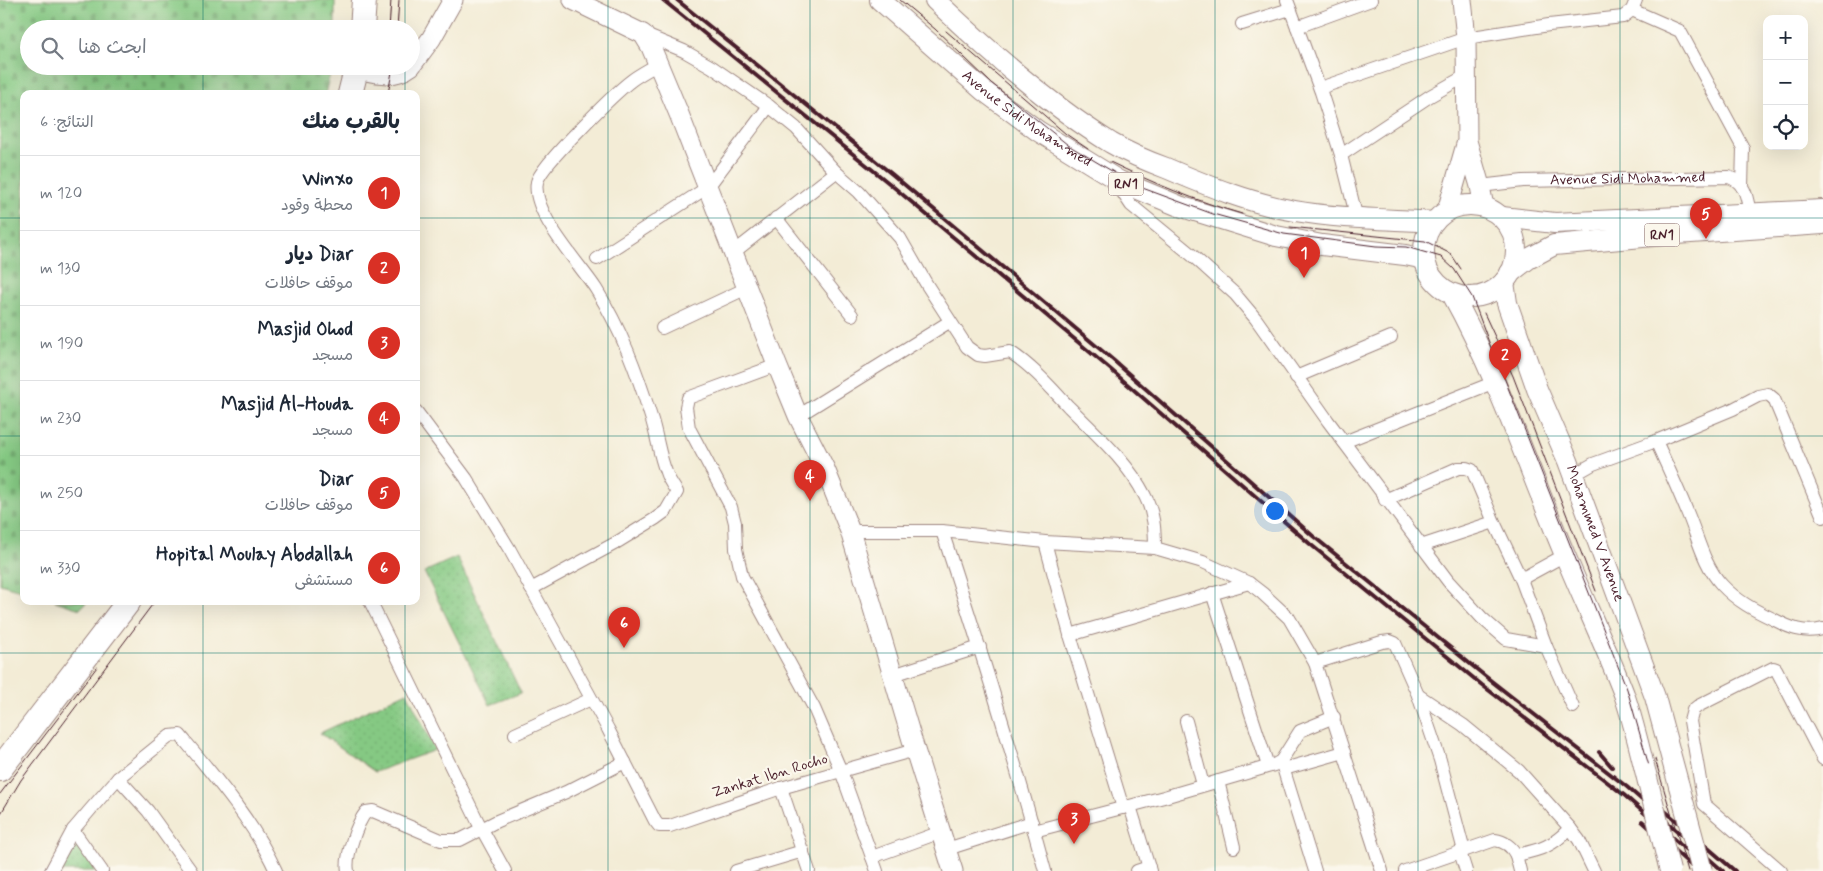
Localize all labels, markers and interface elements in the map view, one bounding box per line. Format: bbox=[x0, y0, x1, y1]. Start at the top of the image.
map controls bbox=[1763, 15, 1808, 150]
button: + bbox=[1763, 15, 1808, 60]
search box bbox=[20, 20, 420, 75]
icon: search bbox=[38, 34, 66, 62]
text: ابحث هنا bbox=[78, 35, 147, 60]
button: − bbox=[1763, 60, 1808, 105]
street label: Avenue Sidi Mohammed bbox=[957, 66, 1096, 172]
button: locate bbox=[1763, 105, 1808, 150]
text: بالقرب منك bbox=[302, 108, 400, 136]
text: النتائج: 6 bbox=[40, 112, 94, 133]
text: Winxo bbox=[303, 167, 353, 192]
street label: Avenue Sidi Mohammed bbox=[1550, 167, 1706, 190]
road number: RN1 bbox=[1108, 172, 1144, 195]
text: 120 m bbox=[40, 183, 82, 204]
text: 1 bbox=[380, 183, 388, 204]
text: محطة وقود bbox=[281, 195, 353, 216]
pin: 5 bbox=[1690, 198, 1722, 239]
road number: RN1 bbox=[1644, 224, 1680, 246]
pin: 1 bbox=[1288, 237, 1320, 278]
text: Diar ديار bbox=[286, 242, 353, 267]
text: 130 m bbox=[40, 258, 81, 279]
text: 2 bbox=[380, 258, 388, 279]
text: موقف حافلات bbox=[265, 273, 353, 294]
text: Masjid Ohod bbox=[257, 317, 353, 342]
text: 190 m bbox=[40, 333, 83, 354]
text: 3 bbox=[380, 333, 388, 354]
pin: 2 bbox=[1489, 339, 1521, 380]
text: مسجد bbox=[312, 345, 353, 366]
text: Masjid Al-Houda bbox=[221, 392, 353, 417]
text: 230 m bbox=[40, 408, 81, 429]
text: 4 bbox=[379, 408, 389, 429]
text: مسجد bbox=[312, 420, 353, 441]
pin: 4 bbox=[794, 460, 826, 501]
street label: Mohammed V Avenue bbox=[1560, 463, 1629, 604]
text: Diar bbox=[318, 467, 353, 492]
text: 250 m bbox=[40, 483, 83, 504]
text: 5 bbox=[379, 483, 389, 504]
text: موقف حافلات bbox=[265, 495, 353, 516]
your location bbox=[1262, 498, 1288, 524]
text: Hopital Moulay Abdallah bbox=[156, 542, 353, 567]
text: 330 m bbox=[40, 558, 81, 579]
text: 6 bbox=[380, 558, 388, 579]
text: مستشفى bbox=[294, 570, 353, 591]
pin: 6 bbox=[608, 607, 640, 648]
street label: Zankat Ibn Rocho bbox=[710, 749, 830, 803]
pin: 3 bbox=[1058, 803, 1090, 844]

